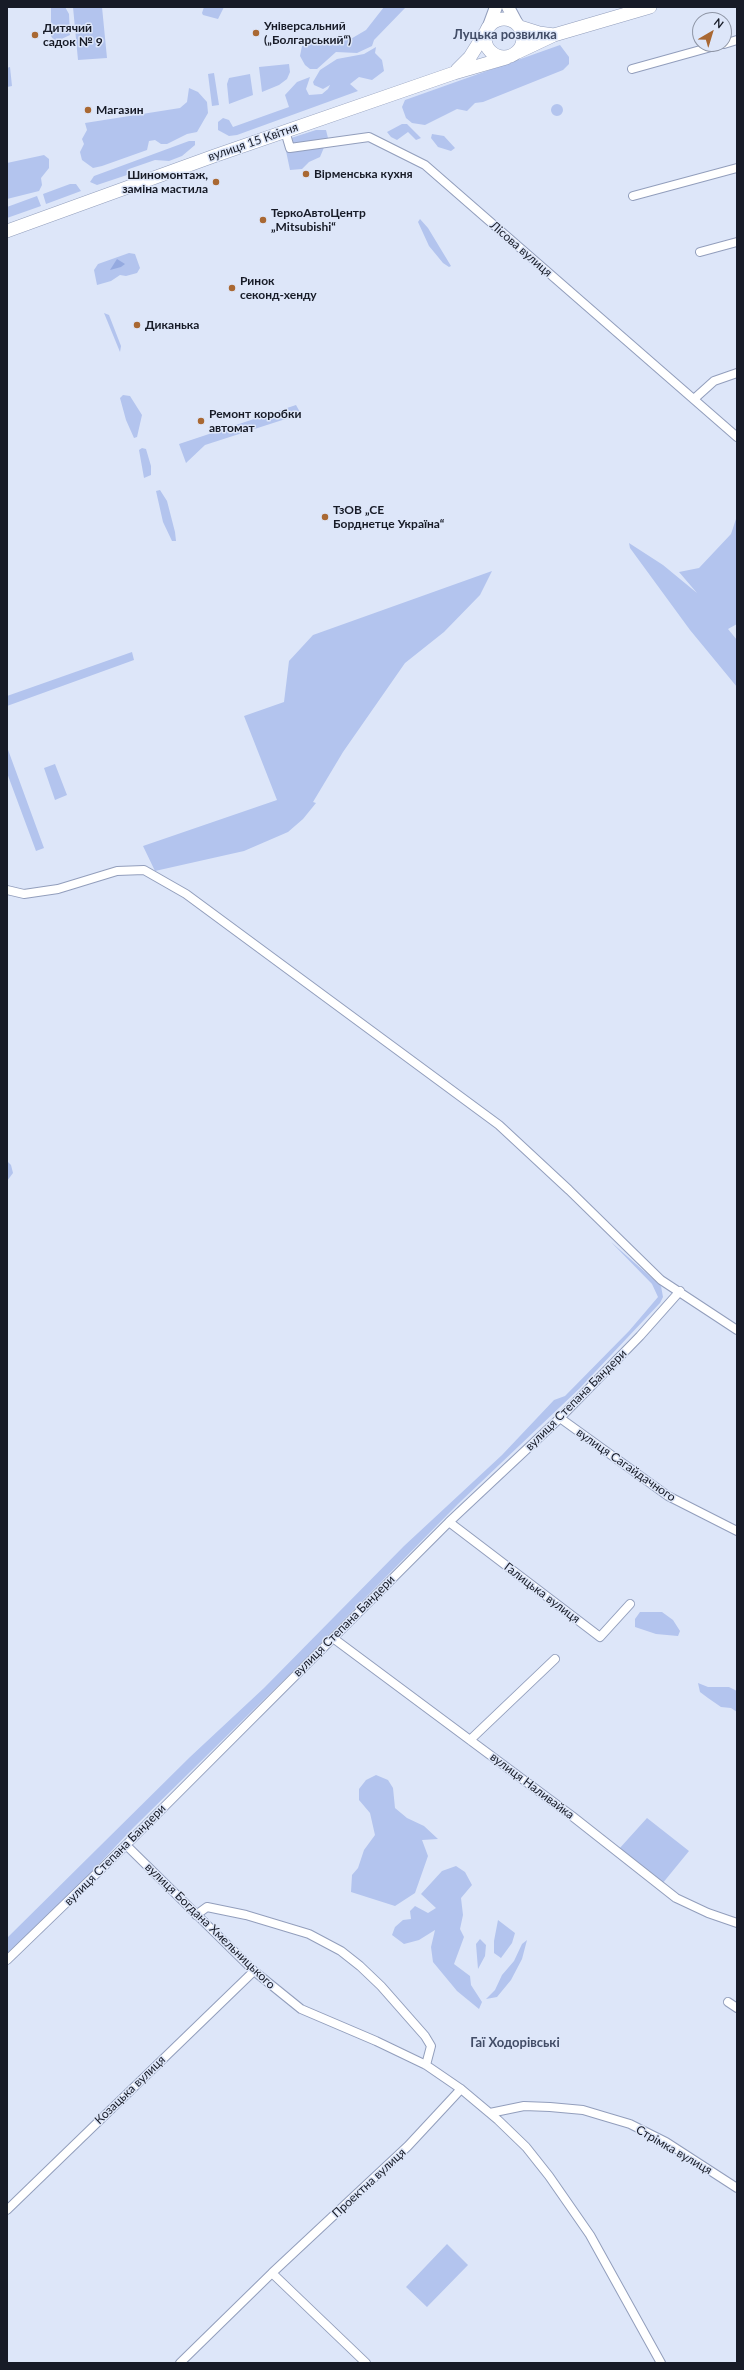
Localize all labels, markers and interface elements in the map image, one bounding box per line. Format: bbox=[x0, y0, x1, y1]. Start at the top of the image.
north arrow bbox=[692, 12, 732, 52]
text: N bbox=[712, 15, 726, 31]
place label: Універсальний („Болгарський“) bbox=[264, 19, 351, 47]
place label: Дитячий садок № 9 bbox=[43, 21, 103, 49]
district label: Луцька розвилка bbox=[453, 27, 557, 43]
marker: Універсальний („Болгарський“) bbox=[251, 28, 261, 38]
marker: Дитячий садок № 9 bbox=[30, 30, 40, 40]
place label: Магазин bbox=[96, 103, 144, 117]
marker: Магазин bbox=[83, 105, 93, 115]
street label: вулиця 15 Квітня bbox=[206, 120, 300, 164]
place label: Вірменська кухня bbox=[314, 167, 413, 181]
place label: Шиномонтаж, заміна мастила bbox=[122, 168, 208, 196]
marker: Вірменська кухня bbox=[301, 169, 311, 179]
marker: Шиномонтаж, заміна мастила bbox=[211, 177, 221, 187]
place label: ТеркоАвтоЦентр „Mitsubishi“ bbox=[271, 206, 366, 234]
marker: ТеркоАвтоЦентр „Mitsubishi“ bbox=[258, 215, 268, 225]
street label: Лісова вулиця bbox=[487, 218, 555, 280]
place label: Ринок секонд-хенду bbox=[240, 274, 317, 302]
marker: Ринок секонд-хенду bbox=[227, 283, 237, 293]
place label: Диканька bbox=[145, 318, 199, 332]
marker: Диканька bbox=[132, 320, 142, 330]
place label: Ремонт коробки автомат bbox=[209, 407, 301, 435]
marker: Ремонт коробки автомат bbox=[196, 416, 206, 426]
place label: ТзОВ „СЕ Борднетце Україна“ bbox=[333, 503, 444, 531]
marker: ТзОВ „СЕ Борднетце Україна“ bbox=[320, 512, 330, 522]
street label: вулиця Степана Бандери bbox=[522, 1346, 630, 1454]
street label: вулиця Сагайдачного bbox=[574, 1425, 678, 1505]
street label: Галицька вулиця bbox=[501, 1560, 583, 1626]
street label: вулиця Степана Бандери bbox=[290, 1572, 398, 1680]
street label: вулиця Наливайка bbox=[487, 1750, 577, 1822]
street label: вулиця Степана Бандери bbox=[61, 1801, 169, 1909]
street label: вулиця Богдана Хмельницького bbox=[142, 1860, 278, 1992]
district label: Гаї Ходорівські bbox=[470, 2035, 560, 2051]
street label: Козацька вулиця bbox=[92, 2053, 168, 2127]
street label: Стрімка вулиця bbox=[633, 2122, 715, 2178]
street label: Проектна вулиця bbox=[329, 2145, 409, 2221]

